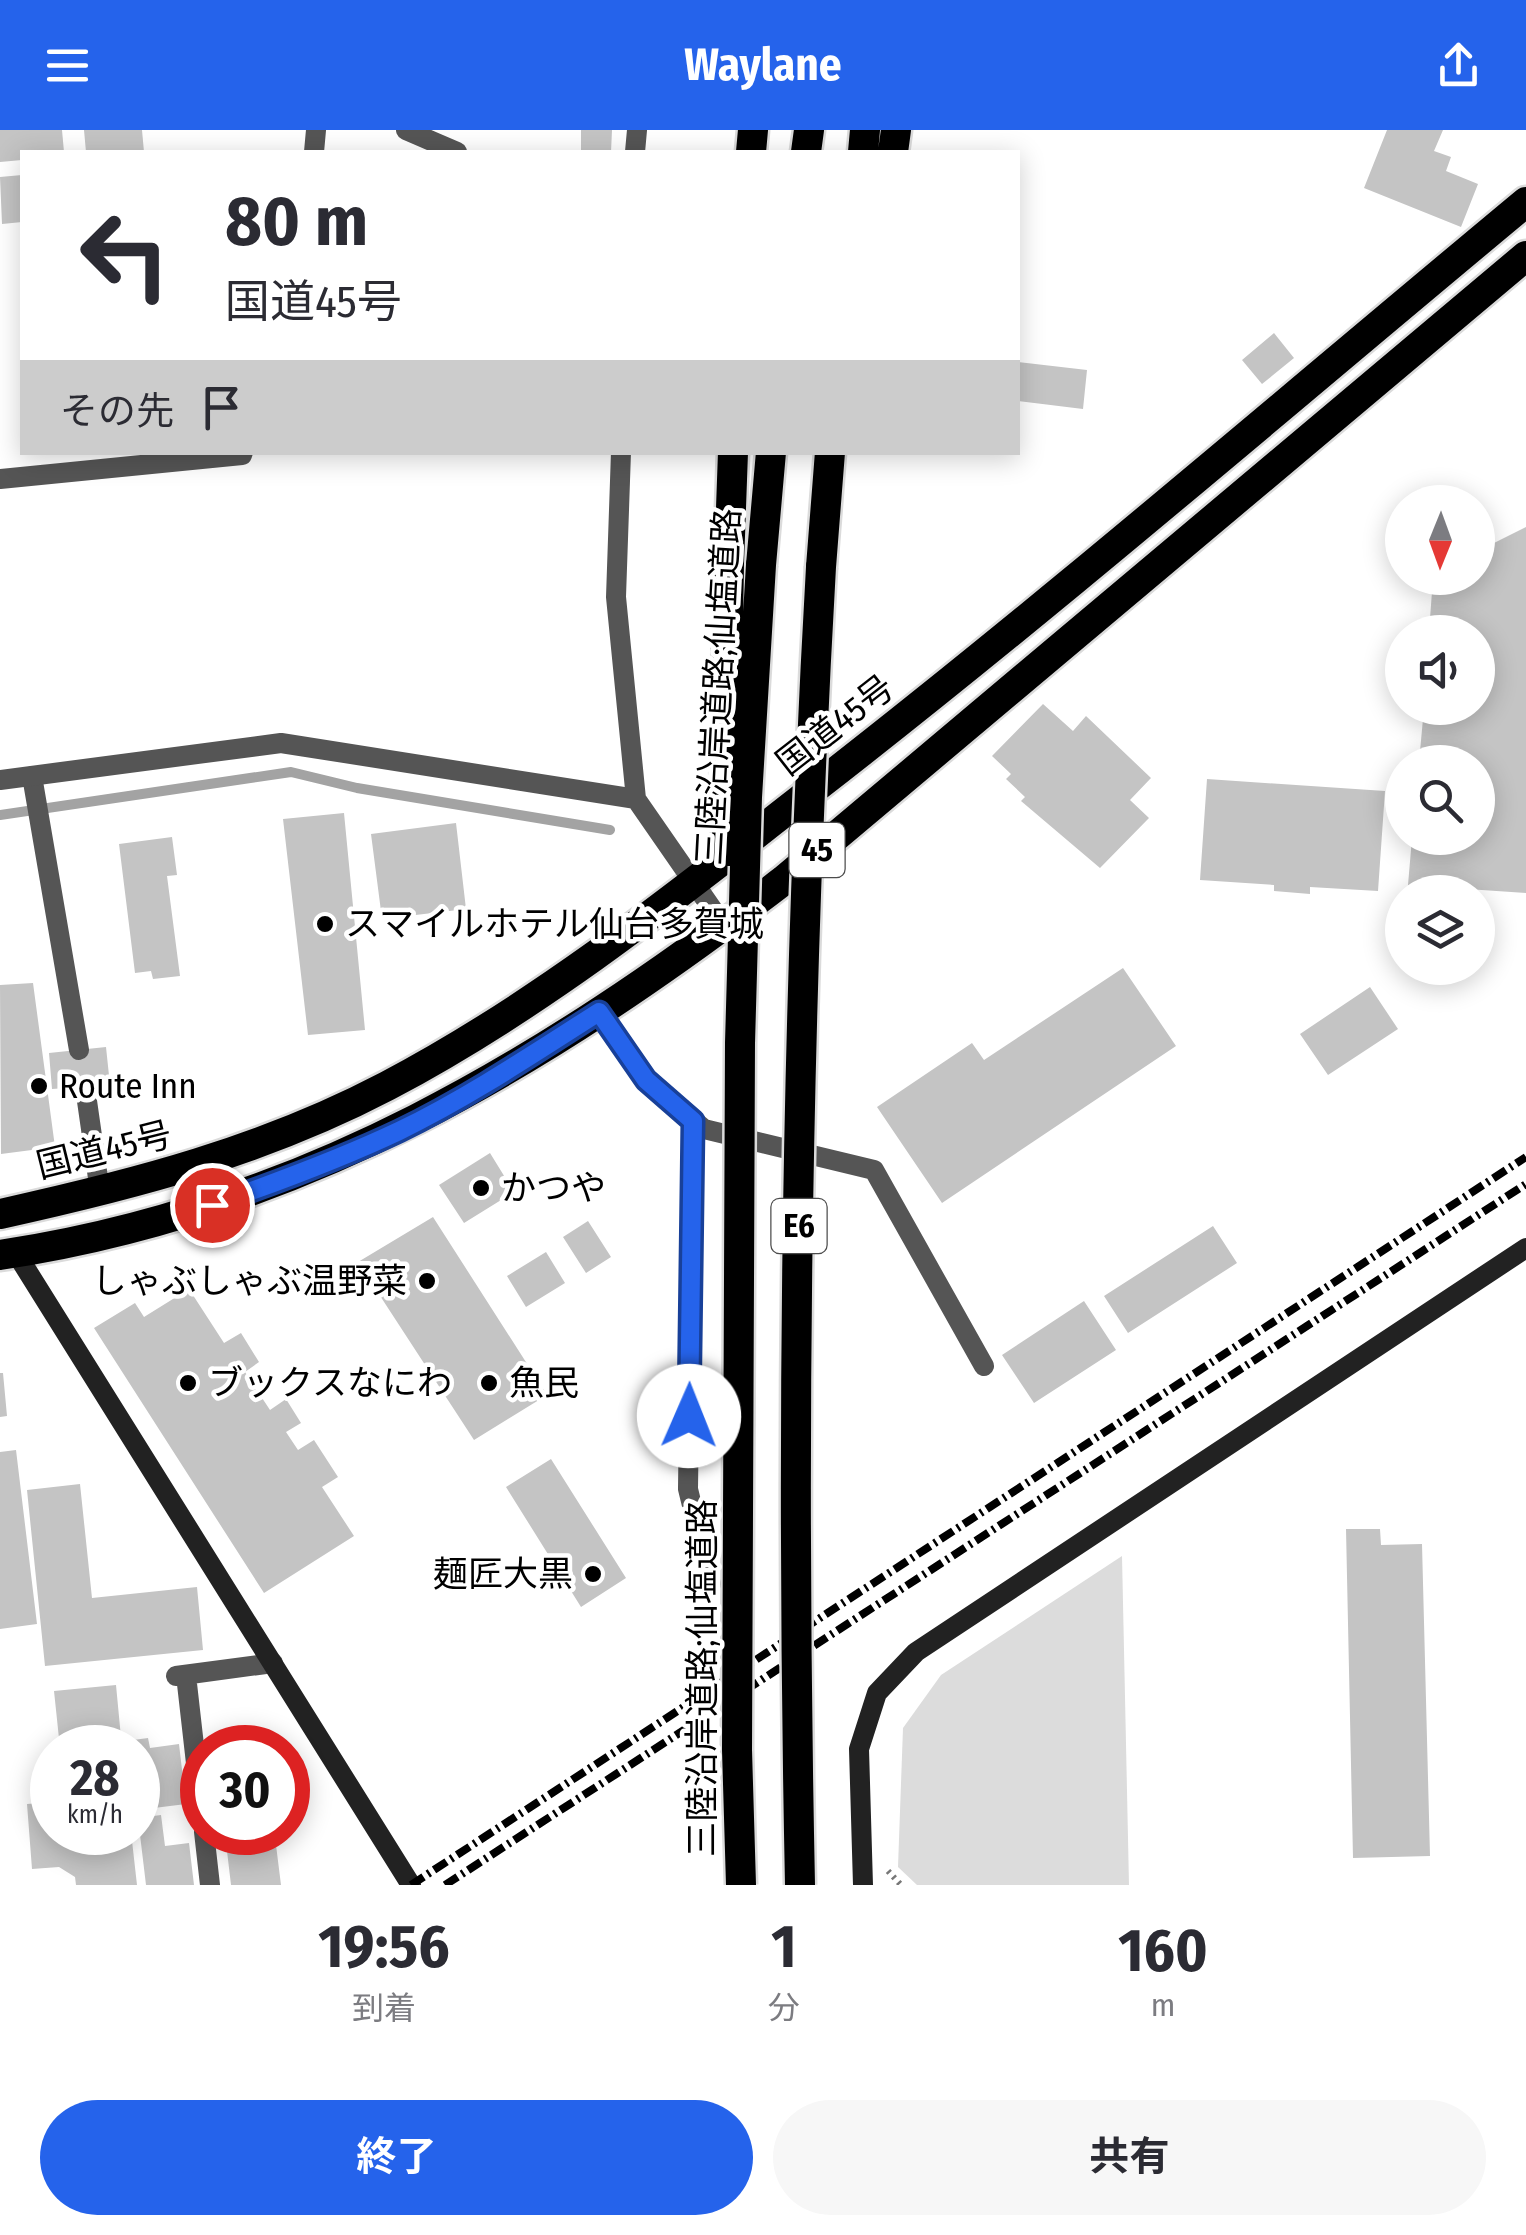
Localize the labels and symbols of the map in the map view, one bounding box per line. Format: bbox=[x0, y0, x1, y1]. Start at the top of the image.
north arrow bbox=[1385, 485, 1495, 595]
street label: 三陸沿岸道路;仙塩道路 bbox=[688, 507, 748, 867]
street label: 国道45号 bbox=[768, 666, 902, 784]
road number: 45 bbox=[790, 823, 844, 877]
place label: スマイルホテル仙台多賀城 bbox=[345, 903, 764, 945]
marker: スマイルホテル仙台多賀城 bbox=[314, 913, 336, 935]
place label: Route Inn bbox=[59, 1065, 197, 1107]
marker: Route Inn bbox=[28, 1075, 50, 1097]
street label: 国道45号 bbox=[32, 1113, 176, 1187]
pin bbox=[170, 1163, 255, 1248]
place label: かつや bbox=[501, 1167, 606, 1209]
marker: かつや bbox=[470, 1177, 492, 1199]
road number: E6 bbox=[772, 1199, 826, 1253]
place label: しゃぶしゃぶ温野菜 bbox=[92, 1260, 407, 1302]
marker: しゃぶしゃぶ温野菜 bbox=[416, 1270, 438, 1292]
place label: ブックスなにわ bbox=[208, 1362, 452, 1404]
place label: 魚民 bbox=[509, 1362, 579, 1404]
position arrow bbox=[637, 1364, 741, 1468]
marker: ブックスなにわ bbox=[177, 1372, 199, 1394]
marker: 魚民 bbox=[478, 1372, 500, 1394]
street label: 三陸沿岸道路;仙塩道路 bbox=[681, 1499, 723, 1857]
place label: 麺匠大黒 bbox=[433, 1553, 573, 1595]
marker: 麺匠大黒 bbox=[582, 1563, 604, 1585]
speed limit sign: 30 bbox=[180, 1725, 310, 1855]

